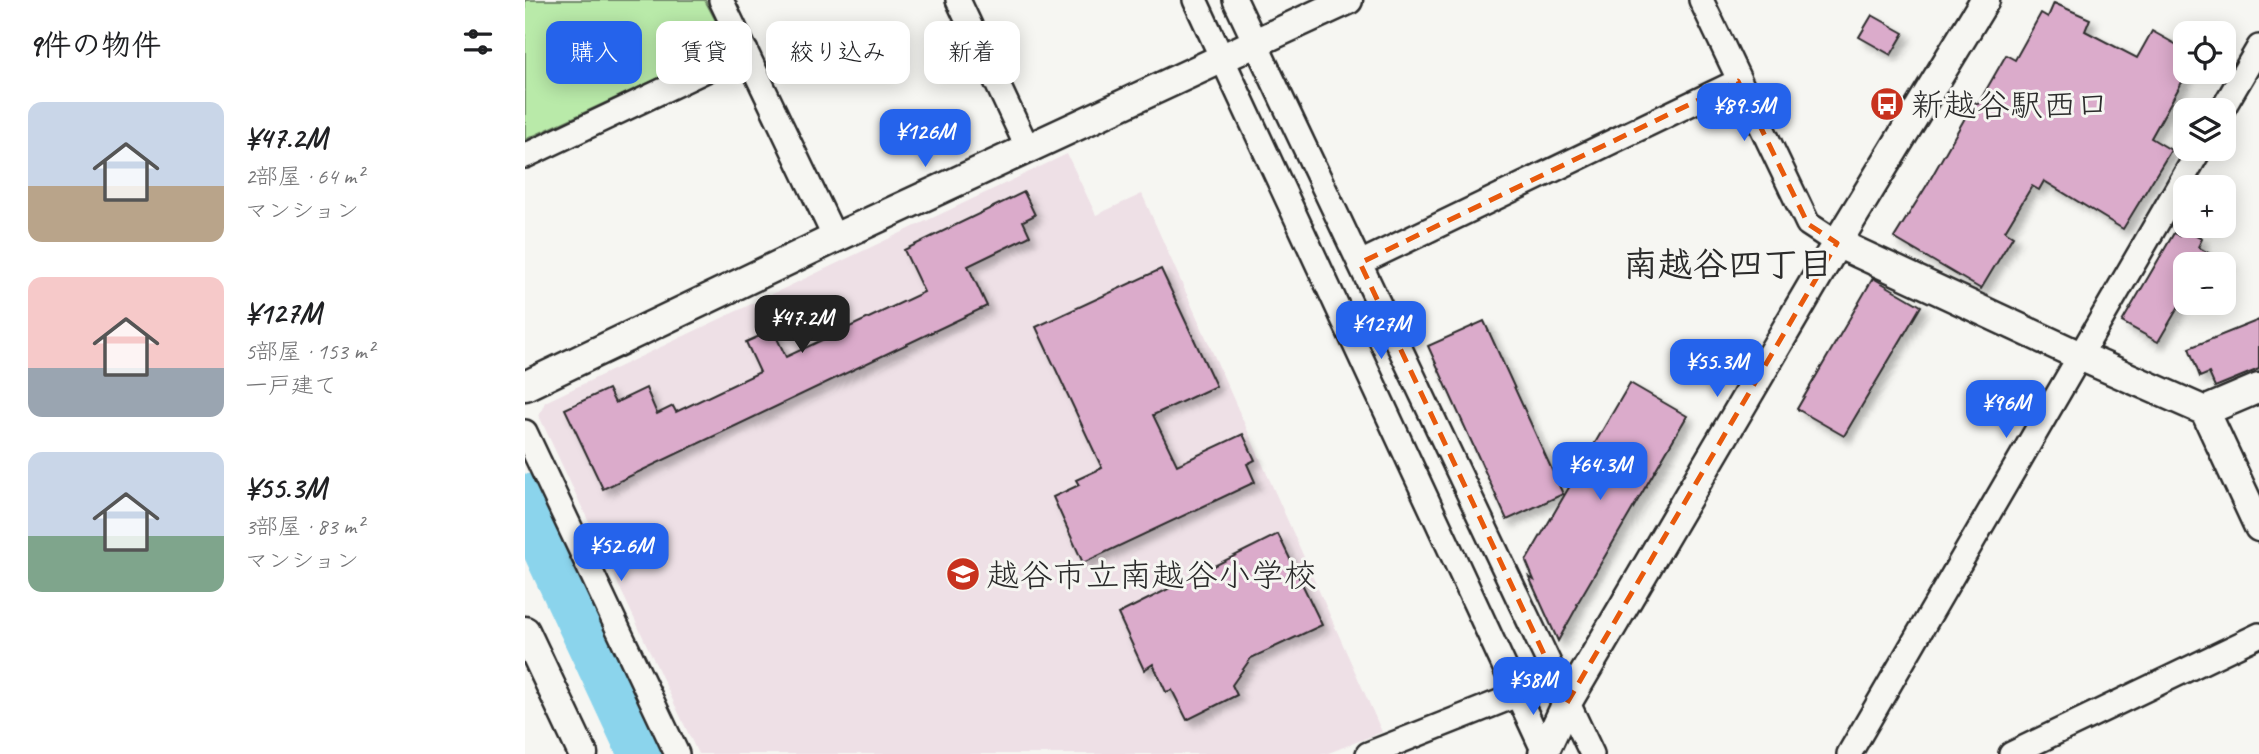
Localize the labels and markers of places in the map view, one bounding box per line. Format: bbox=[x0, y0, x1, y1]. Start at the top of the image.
pin: ¥89.5M bbox=[1687, 83, 1801, 143]
place label: 新越谷駅西口 bbox=[1911, 84, 2109, 126]
bus stop icon: 新越谷駅西口 bbox=[1868, 85, 1906, 123]
pin: ¥126M bbox=[876, 110, 974, 169]
pin: ¥47.2M bbox=[745, 296, 859, 355]
pin: ¥127M bbox=[1332, 302, 1430, 361]
pin: ¥55.3M bbox=[1660, 340, 1774, 399]
pin: ¥96M bbox=[1965, 380, 2047, 440]
pin: ¥64.3M bbox=[1543, 442, 1657, 502]
pin: ¥52.6M bbox=[564, 524, 678, 583]
place label: 越谷市立南越谷小学校 bbox=[987, 554, 1317, 596]
school or university icon: 越谷市立南越谷小学校 bbox=[944, 555, 982, 593]
pin: ¥58M bbox=[1492, 658, 1574, 717]

